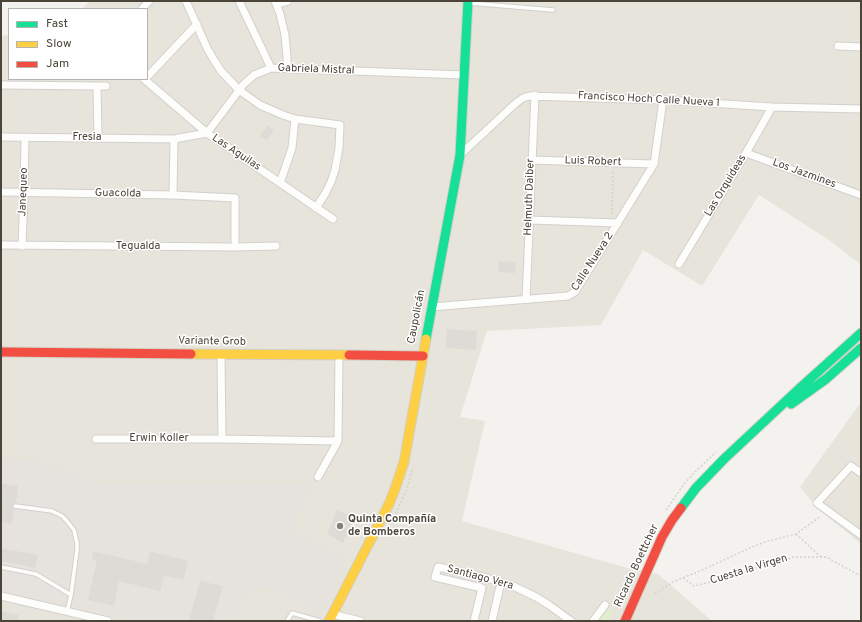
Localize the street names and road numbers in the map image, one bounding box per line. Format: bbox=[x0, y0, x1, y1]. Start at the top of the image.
street label: Gabriela Mistral bbox=[277, 62, 355, 78]
street label: Francisco Hoch Calle Nueva 1 bbox=[578, 90, 720, 110]
street label: Fresia bbox=[73, 131, 101, 145]
street label: Las Aguilas bbox=[209, 132, 263, 174]
street label: Las Orquideas bbox=[702, 153, 750, 219]
street label: Luis Robert bbox=[564, 154, 622, 170]
street label: Los Jazmines bbox=[770, 156, 838, 192]
street label: Helmuth Daiber bbox=[522, 158, 538, 236]
street label: Janequeo bbox=[17, 167, 31, 217]
street label: Guacolda bbox=[95, 187, 141, 201]
street label: Calle Nueva 2 bbox=[569, 230, 617, 294]
street label: Tegualda bbox=[116, 240, 160, 254]
street label: Caupolicán bbox=[405, 289, 429, 345]
street label: Variante Grob bbox=[178, 335, 246, 349]
street label: Erwin Koller bbox=[129, 432, 189, 446]
street label: Ricardo Boettcher bbox=[612, 522, 662, 610]
street label: Cuesta la Virgen bbox=[709, 552, 789, 588]
street label: Santiago Vera bbox=[445, 563, 515, 593]

